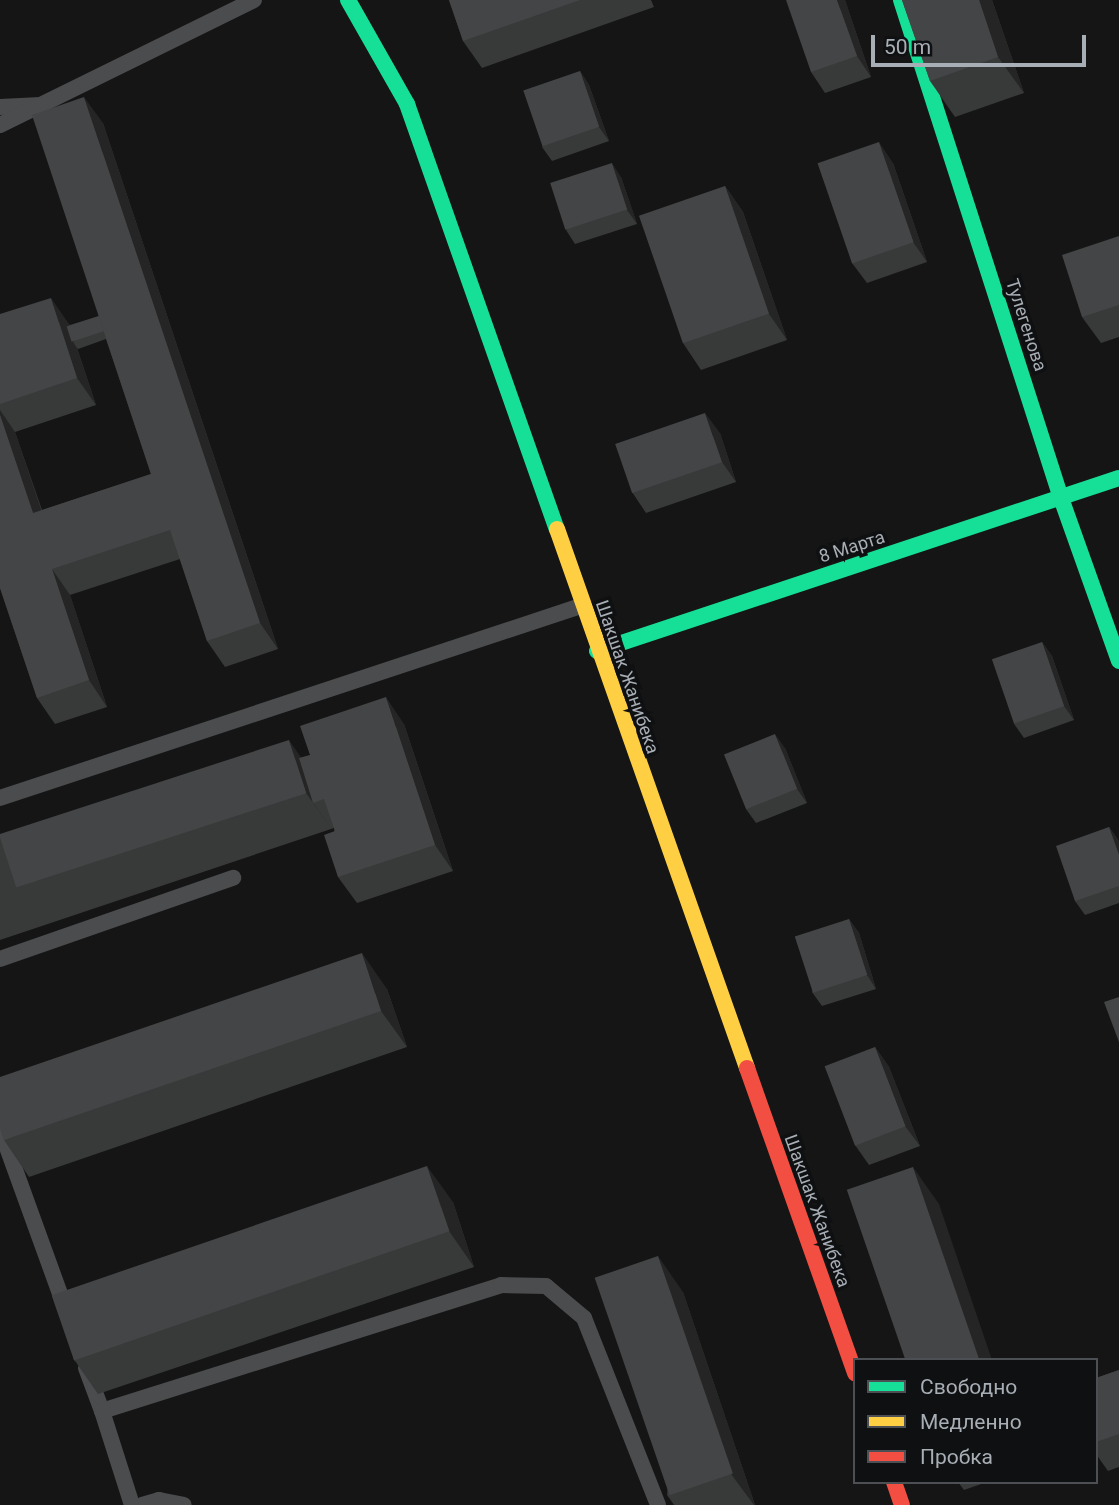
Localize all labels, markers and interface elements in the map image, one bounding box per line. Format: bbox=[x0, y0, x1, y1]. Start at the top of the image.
scale bar bbox=[874, 21, 1089, 65]
text: 50 m bbox=[884, 35, 931, 59]
street label: Тулегенова bbox=[1001, 276, 1051, 374]
street label: 8 Марта bbox=[816, 526, 888, 568]
street label: Шакшак Жанибека bbox=[591, 597, 663, 757]
street label: Шакшак Жанибека bbox=[779, 1132, 855, 1290]
legend bbox=[853, 1358, 1098, 1484]
text: Свободно bbox=[920, 1375, 1017, 1399]
text: Медленно bbox=[920, 1410, 1022, 1434]
text: Пробка bbox=[920, 1445, 993, 1469]

